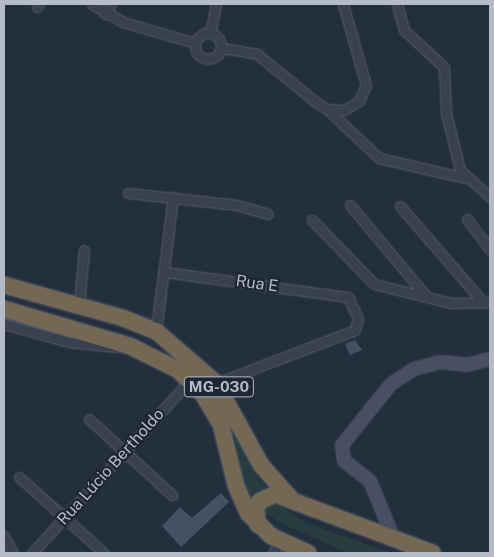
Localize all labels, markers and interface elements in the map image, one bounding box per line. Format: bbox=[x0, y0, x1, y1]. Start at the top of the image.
street label: Rua E bbox=[235, 272, 279, 296]
road number: MG-030 bbox=[183, 374, 255, 400]
street label: Rua Lúcio Bertholdo bbox=[54, 405, 168, 529]

